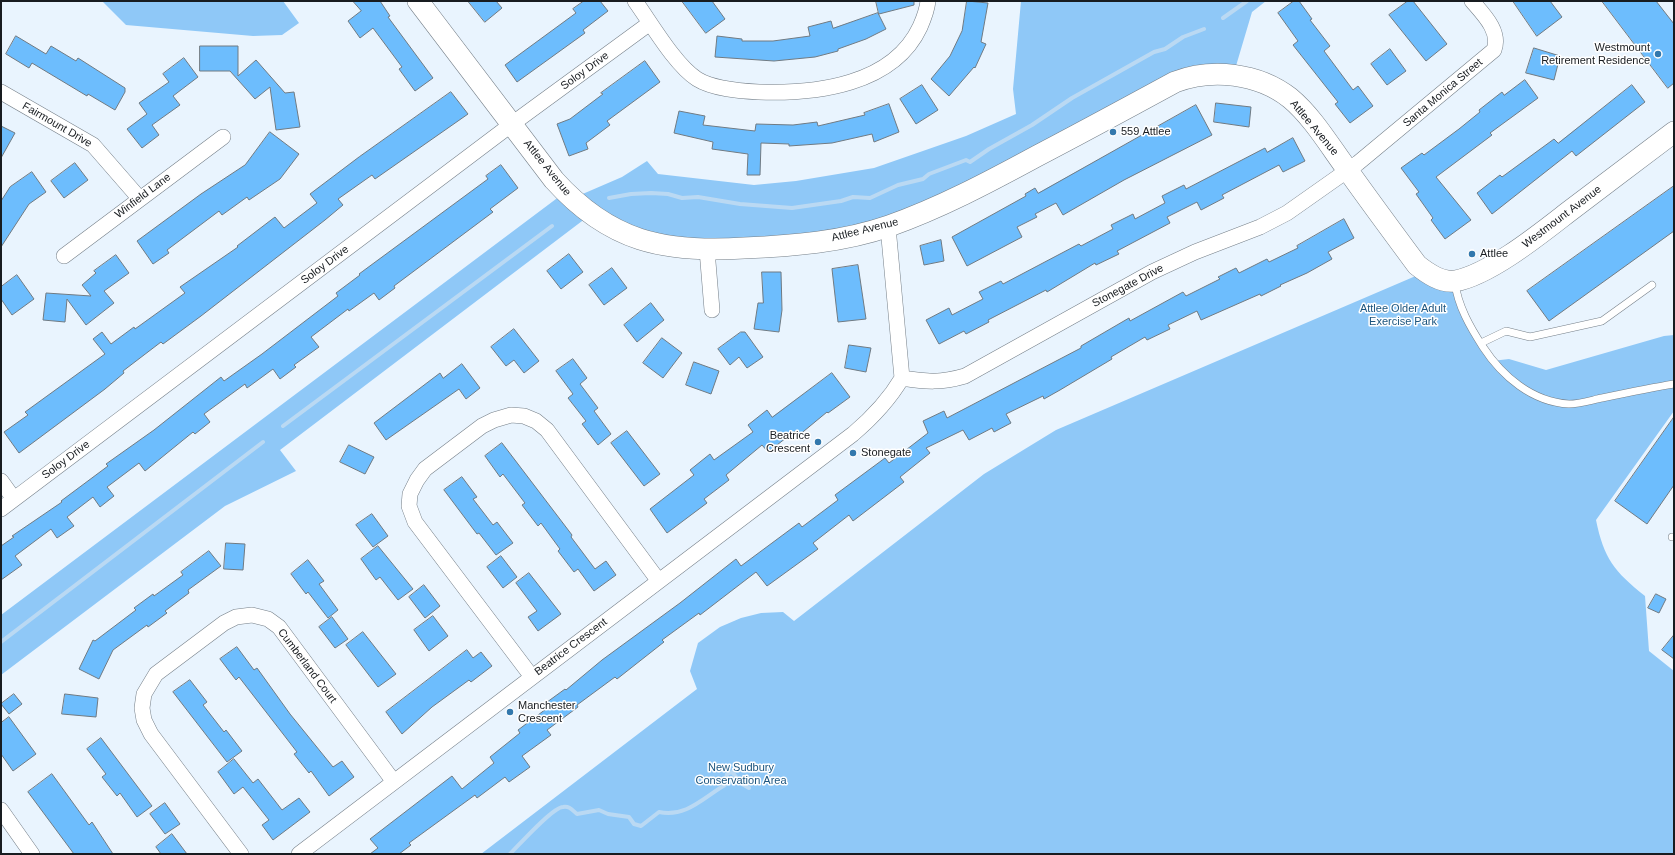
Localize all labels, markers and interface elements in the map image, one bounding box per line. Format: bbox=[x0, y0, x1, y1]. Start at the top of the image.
place label: Westmount Retirement Residence bbox=[1541, 41, 1650, 67]
street label: Soloy Drive bbox=[558, 49, 612, 93]
marker: Westmount Retirement Residence bbox=[1653, 49, 1663, 59]
street label: Santa Monica Street bbox=[1401, 56, 1485, 130]
street label: Attlee Avenue bbox=[1287, 98, 1341, 158]
street label: Fairmount Drive bbox=[20, 100, 94, 150]
place label: 559 Attlee bbox=[1121, 125, 1171, 139]
marker: 559 Attlee bbox=[1108, 127, 1118, 137]
street label: Attlee Avenue bbox=[520, 137, 574, 199]
street label: Winfield Lane bbox=[112, 171, 174, 221]
street label: Westmount Avenue bbox=[1520, 183, 1604, 251]
street label: Attlee Avenue bbox=[830, 215, 900, 245]
street label: Soloy Drive bbox=[299, 243, 351, 287]
place label: Attlee bbox=[1480, 247, 1508, 261]
marker: Attlee bbox=[1467, 249, 1477, 259]
street label: Stonegate Drive bbox=[1090, 262, 1166, 310]
park label: Attlee Older Adult Exercise Park bbox=[1360, 302, 1446, 328]
place label: Beatrice Crescent bbox=[766, 429, 810, 455]
marker: Beatrice Crescent bbox=[813, 437, 823, 447]
street label: Soloy Drive bbox=[40, 438, 92, 482]
place label: Stonegate bbox=[861, 446, 911, 460]
marker: Stonegate bbox=[848, 448, 858, 458]
street label: Beatrice Crescent bbox=[532, 615, 610, 679]
street label: Cumberland Court bbox=[275, 626, 339, 706]
place label: Manchester Crescent bbox=[518, 699, 575, 725]
marker: Manchester Crescent bbox=[505, 707, 515, 717]
park label: New Sudbury Conservation Area bbox=[695, 761, 787, 787]

